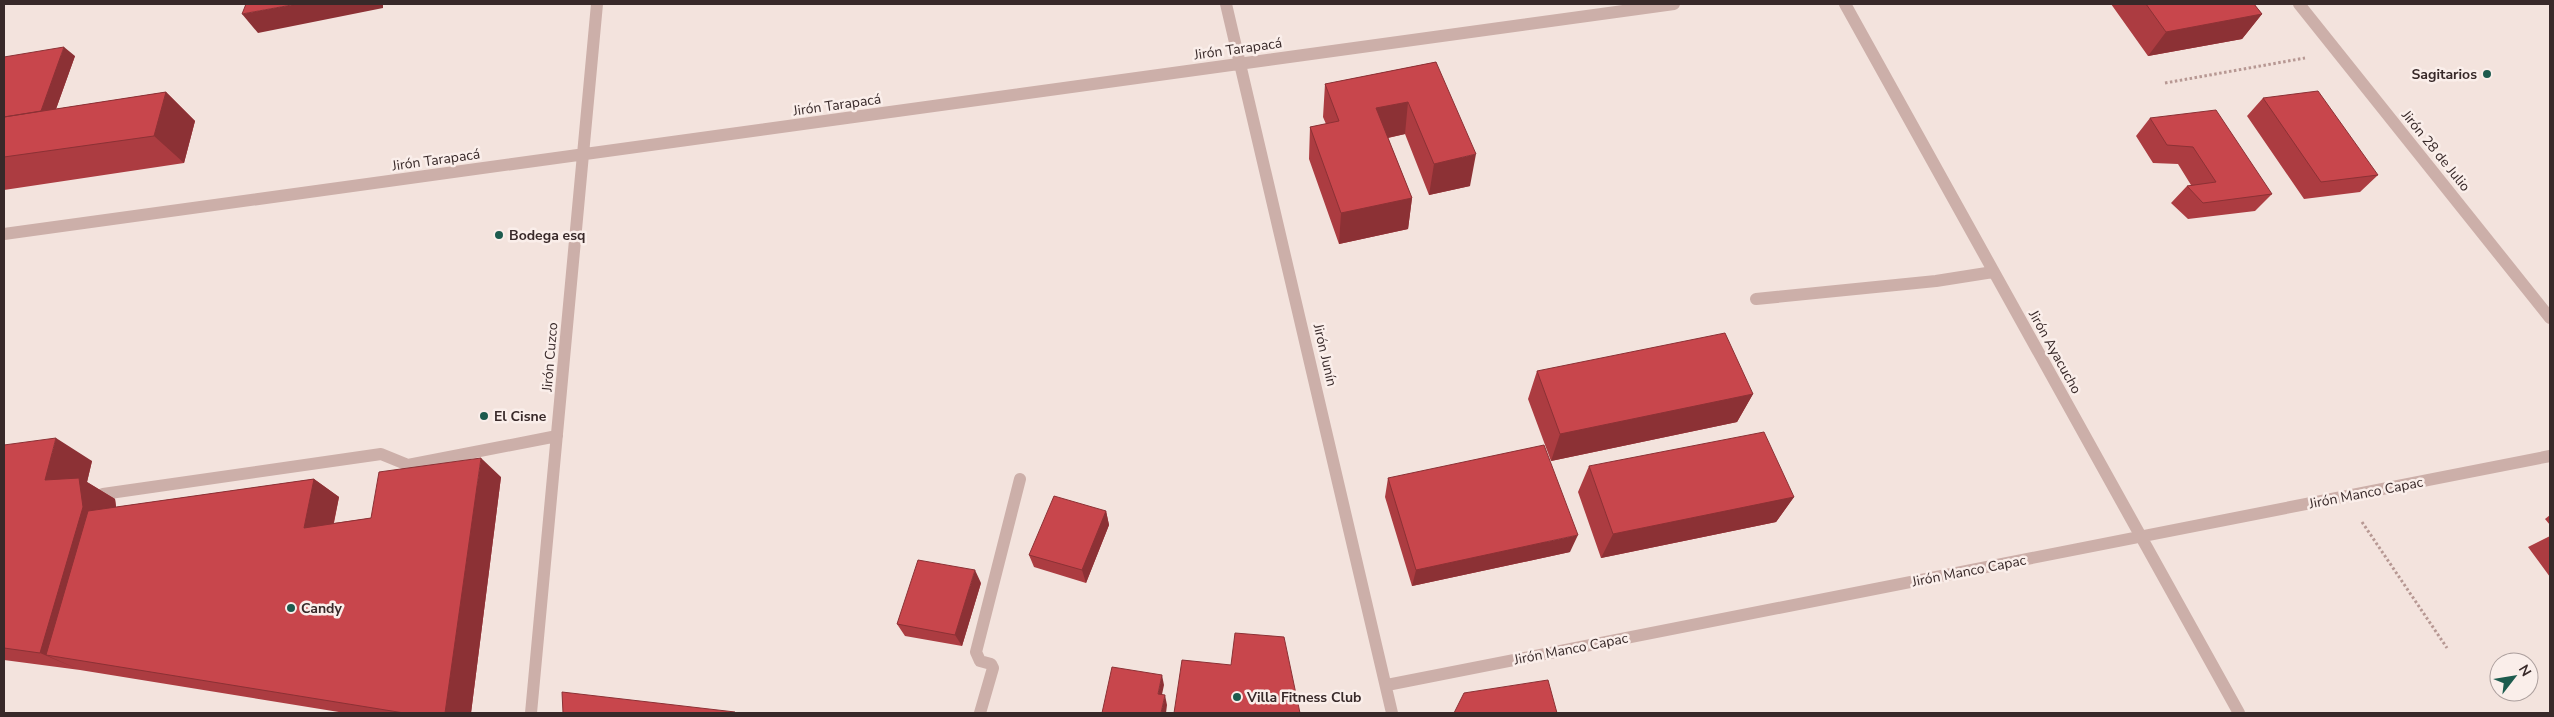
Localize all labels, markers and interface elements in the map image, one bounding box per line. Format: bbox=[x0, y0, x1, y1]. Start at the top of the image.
street label: Jirón Tarapacá bbox=[1192, 33, 1283, 65]
place label: Sagitarios bbox=[2411, 65, 2477, 84]
marker: Sagitarios bbox=[2481, 68, 2493, 80]
street label: Jirón Tarapacá bbox=[791, 89, 882, 121]
street label: Jirón 28 de Julio bbox=[2397, 106, 2475, 196]
street label: Jirón Tarapacá bbox=[390, 144, 481, 176]
place label: Bodega esq bbox=[509, 226, 585, 245]
marker: Bodega esq bbox=[493, 229, 505, 241]
street label: Jirón Ayacucho bbox=[2024, 306, 2086, 397]
street label: Jirón Cuzco bbox=[537, 321, 563, 394]
street label: Jirón Junín bbox=[1308, 321, 1341, 388]
place label: El Cisne bbox=[494, 407, 547, 426]
marker: El Cisne bbox=[478, 410, 490, 422]
street label: Jirón Manco Capac bbox=[2306, 473, 2425, 514]
street label: Jirón Manco Capac bbox=[1909, 551, 2028, 592]
place label: Candy bbox=[301, 599, 343, 618]
marker: Candy bbox=[285, 602, 297, 614]
street label: Jirón Manco Capac bbox=[1511, 629, 1630, 670]
north arrow bbox=[2489, 652, 2539, 702]
text: N bbox=[2514, 661, 2536, 680]
place label: Villa Fitness Club bbox=[1246, 688, 1361, 707]
marker: Villa Fitness Club bbox=[1231, 691, 1243, 703]

